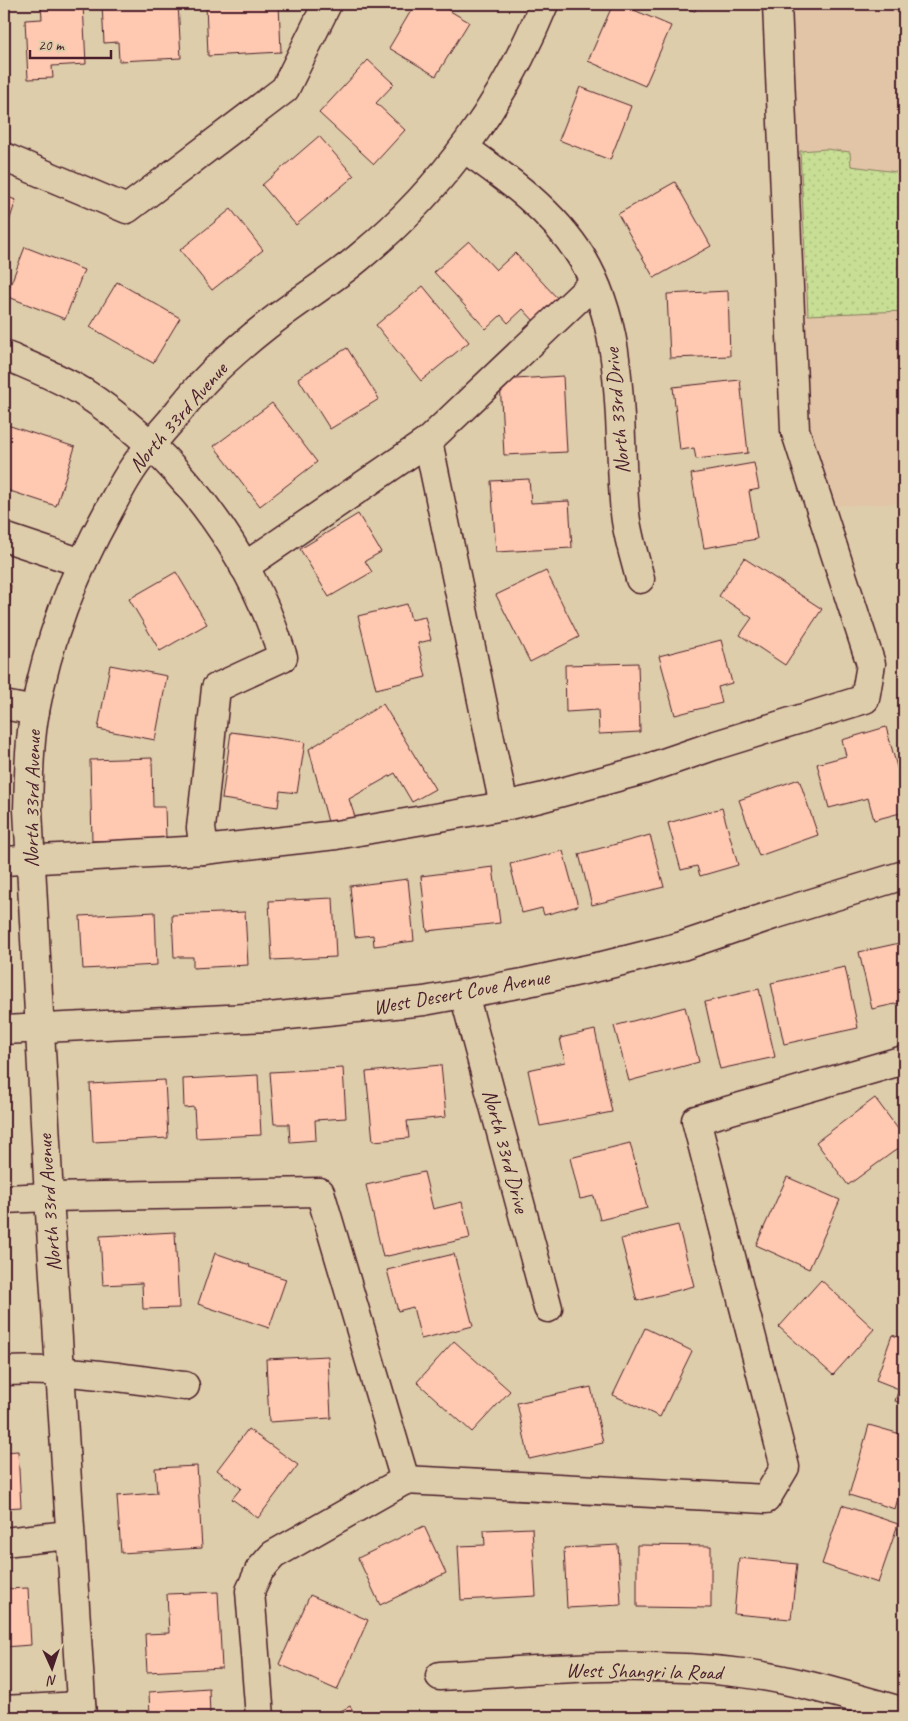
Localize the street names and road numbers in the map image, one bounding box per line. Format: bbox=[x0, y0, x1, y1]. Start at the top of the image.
street label: North 33rd Drive bbox=[598, 346, 635, 475]
street label: North 33rd Avenue bbox=[123, 356, 234, 477]
street label: North 33rd Avenue bbox=[18, 729, 46, 868]
street label: West Desert Cove Avenue bbox=[371, 964, 552, 1020]
street label: North 33rd Drive bbox=[477, 1087, 535, 1217]
street label: North 33rd Avenue bbox=[31, 1132, 67, 1272]
street label: West Shangri la Road bbox=[566, 1657, 726, 1685]

